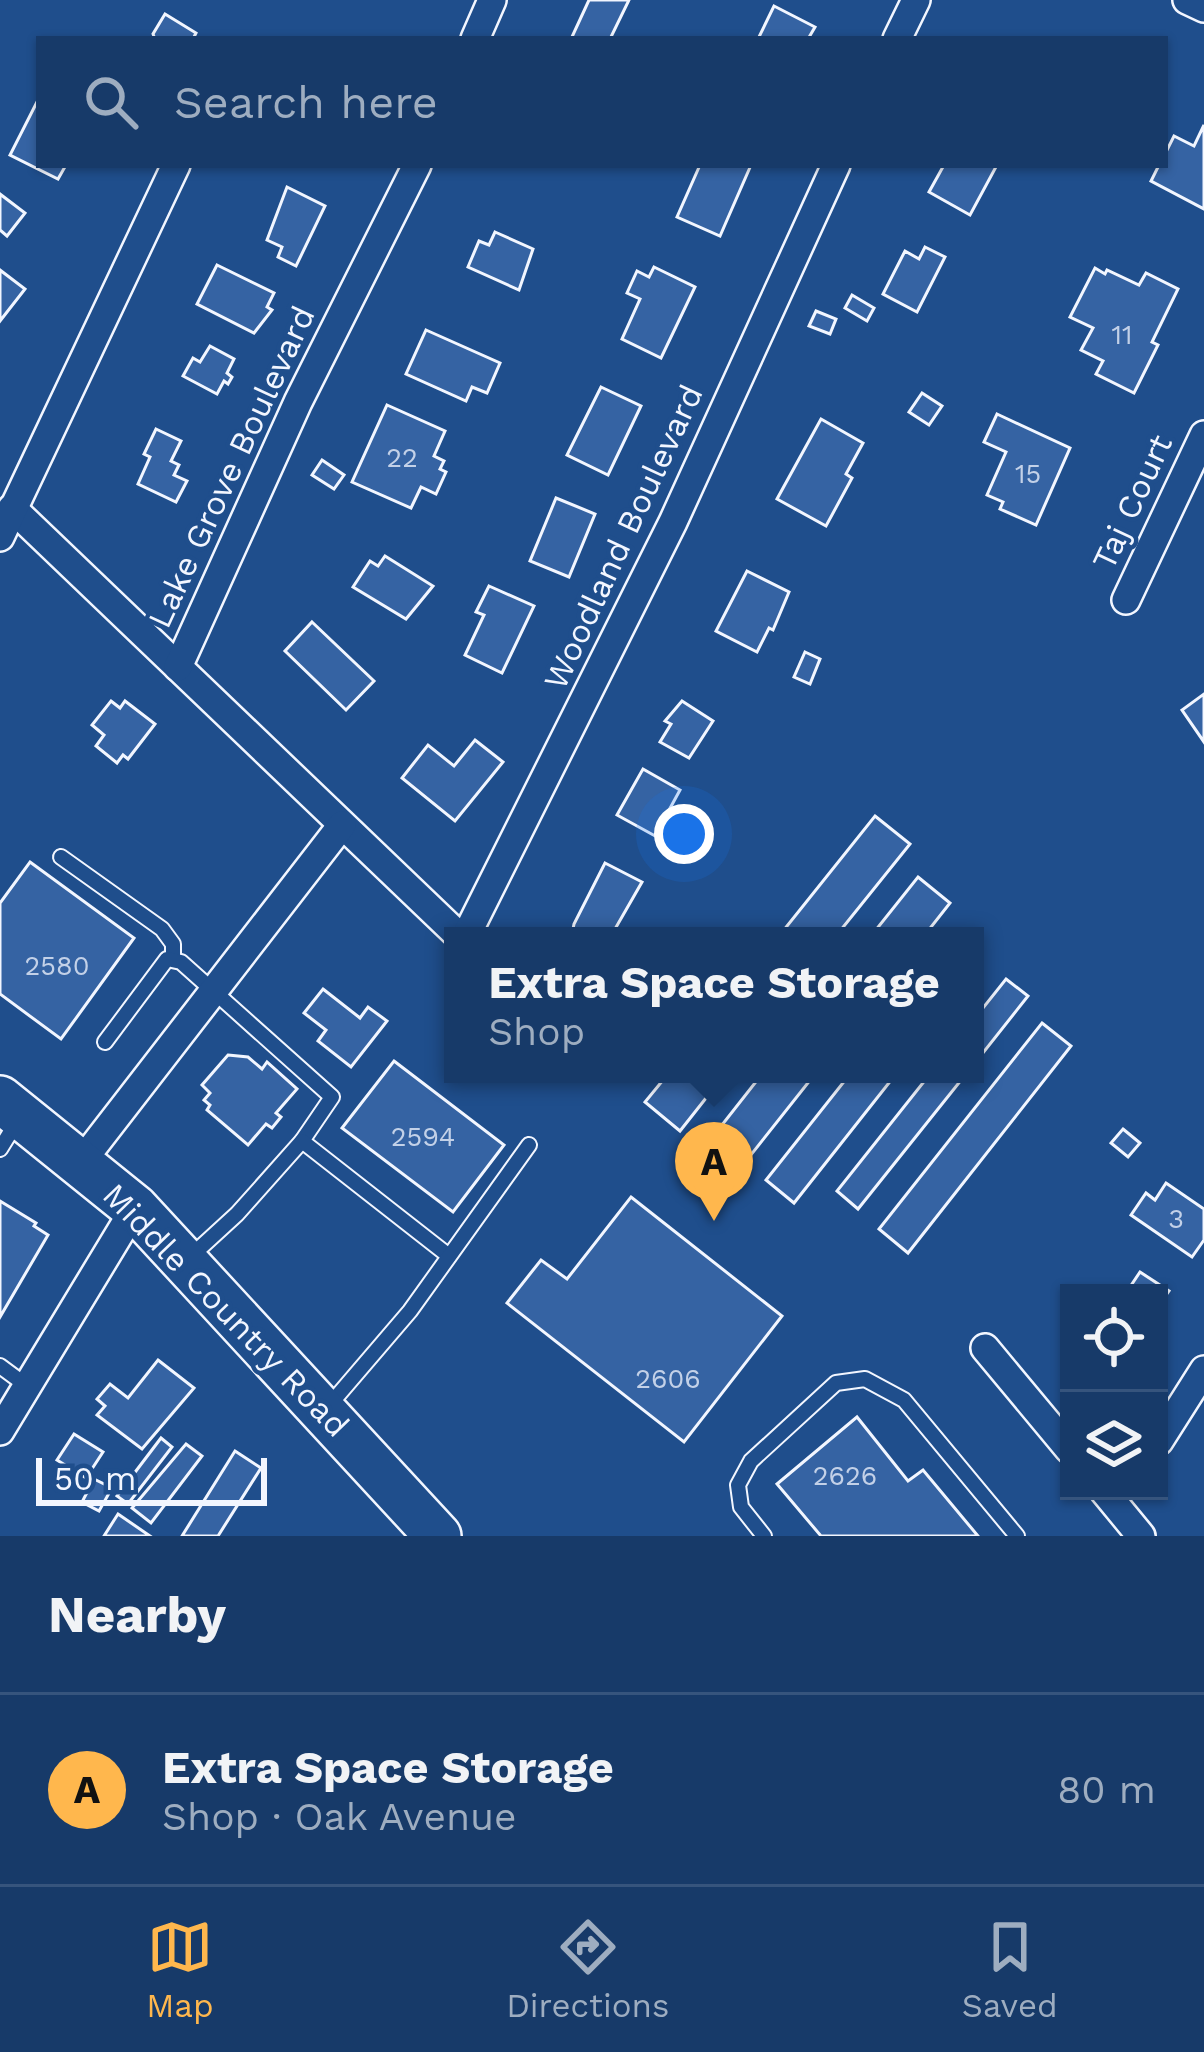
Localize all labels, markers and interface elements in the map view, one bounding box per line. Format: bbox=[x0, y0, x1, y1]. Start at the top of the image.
search box bbox=[36, 36, 1168, 168]
icon: search bbox=[78, 69, 144, 135]
text: Search here bbox=[174, 76, 438, 129]
street label: Lake Grove Boulevard bbox=[139, 300, 323, 634]
house number: 11 bbox=[1111, 319, 1133, 351]
street label: Woodland Boulevard bbox=[535, 379, 711, 695]
street label: Taj Court bbox=[1084, 428, 1180, 576]
house number: 22 bbox=[386, 442, 418, 474]
house number: 15 bbox=[1015, 458, 1041, 490]
your location bbox=[654, 804, 714, 864]
popup bbox=[444, 927, 984, 1083]
house number: 2580 bbox=[25, 950, 89, 982]
text: Extra Space Storage bbox=[488, 956, 940, 1009]
text: Shop bbox=[488, 1009, 585, 1054]
house number: 2594 bbox=[391, 1121, 455, 1153]
pin: A bbox=[675, 1122, 753, 1221]
street label: Middle Country Road bbox=[95, 1175, 357, 1445]
house number: 3 bbox=[1168, 1203, 1184, 1235]
map controls bbox=[1060, 1284, 1168, 1500]
button: locate bbox=[1060, 1284, 1168, 1392]
house number: 2606 bbox=[635, 1363, 701, 1395]
button: layers bbox=[1060, 1392, 1168, 1500]
scale bar bbox=[36, 1452, 267, 1505]
text: 50 m bbox=[54, 1459, 136, 1498]
house number: 2626 bbox=[813, 1460, 877, 1492]
text: Nearby bbox=[48, 1585, 226, 1644]
text: Extra Space Storage bbox=[162, 1741, 614, 1794]
text: A bbox=[74, 1767, 100, 1812]
text: 80 m bbox=[1057, 1767, 1156, 1812]
text: Shop · Oak Avenue bbox=[162, 1794, 517, 1839]
tab: Map bbox=[146, 1914, 214, 2025]
tab: Directions bbox=[506, 1914, 669, 2025]
tab: Saved bbox=[962, 1914, 1058, 2025]

